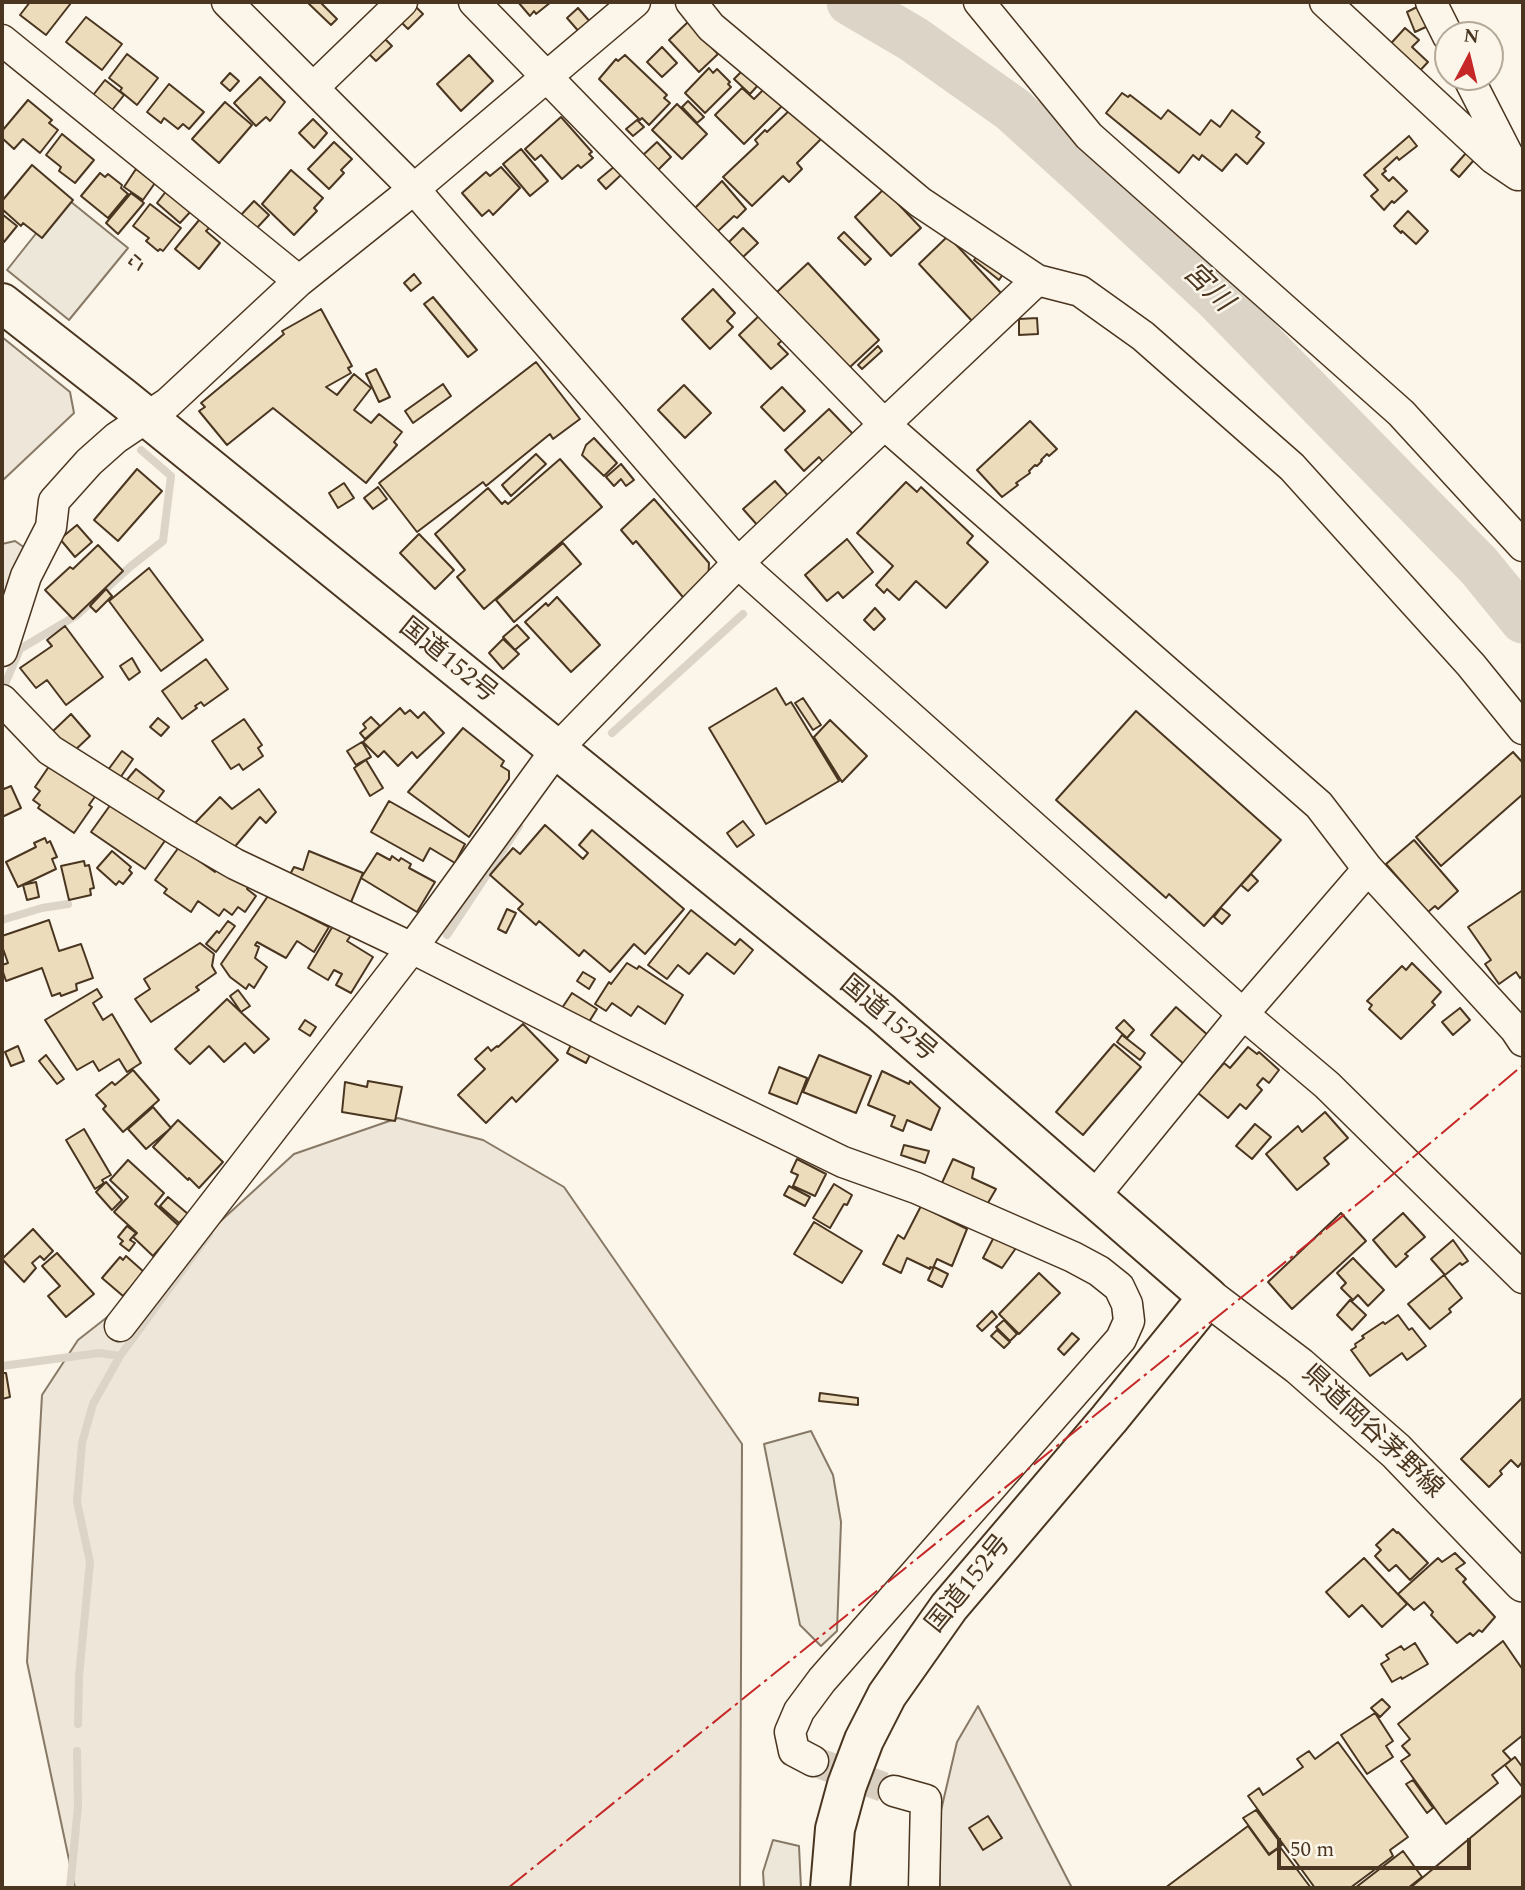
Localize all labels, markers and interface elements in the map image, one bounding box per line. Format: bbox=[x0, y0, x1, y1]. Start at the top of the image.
north arrow bbox=[1434, 21, 1504, 91]
text: N bbox=[1462, 21, 1481, 52]
water label: 宮川 bbox=[1174, 257, 1238, 321]
street label: 国道152号 bbox=[392, 613, 502, 711]
street label: 国道152号 bbox=[832, 970, 942, 1070]
street label: 県道岡谷茅野線 bbox=[1294, 1360, 1448, 1506]
street label: 国道152号 bbox=[921, 1530, 1019, 1640]
scale bar bbox=[1280, 1824, 1474, 1868]
text: 50 m bbox=[1290, 1834, 1334, 1866]

